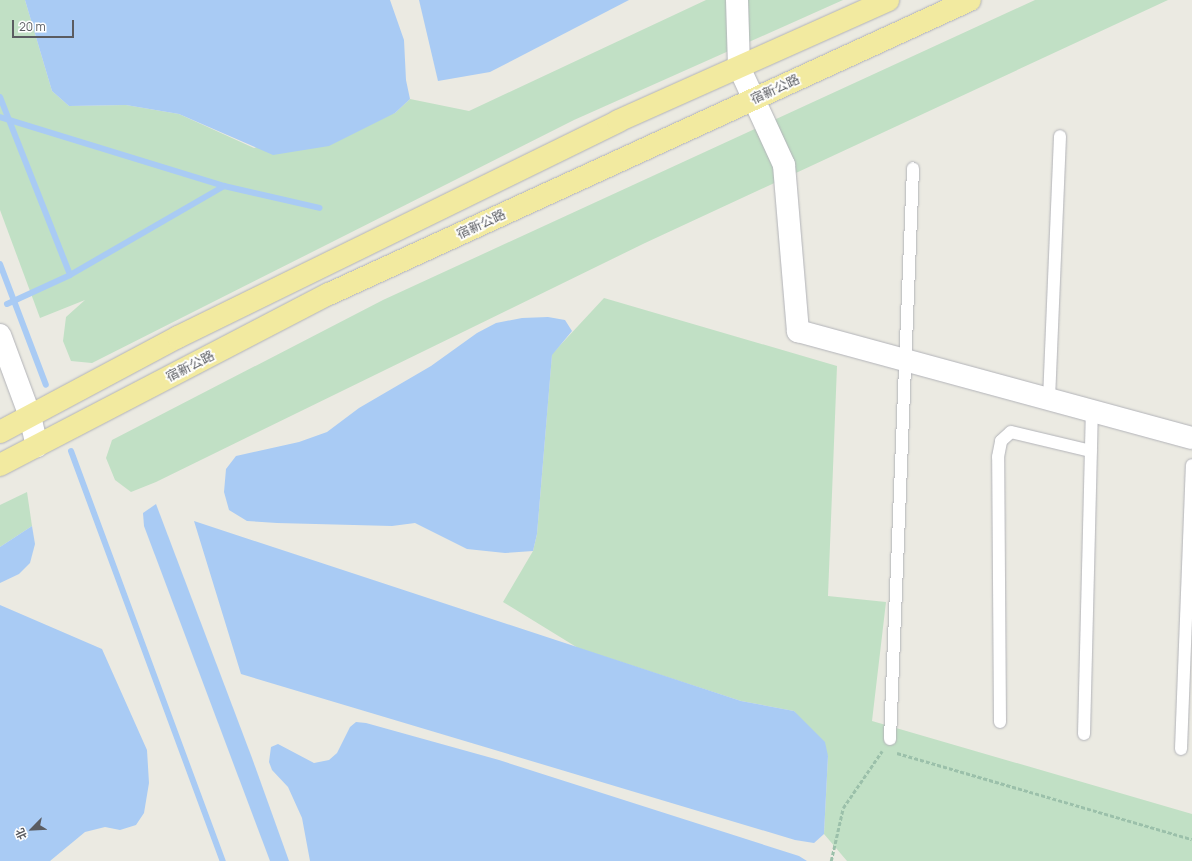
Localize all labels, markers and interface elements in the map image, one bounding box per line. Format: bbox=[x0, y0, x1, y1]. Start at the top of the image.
scale bar bbox=[14, 12, 76, 38]
text: 20 m bbox=[19, 18, 46, 35]
street label: 宿新公路 bbox=[748, 71, 802, 107]
street label: 宿新公路 bbox=[454, 206, 508, 242]
street label: 宿新公路 bbox=[163, 347, 217, 385]
north arrow bbox=[12, 809, 52, 849]
text: 北 bbox=[11, 826, 30, 842]

